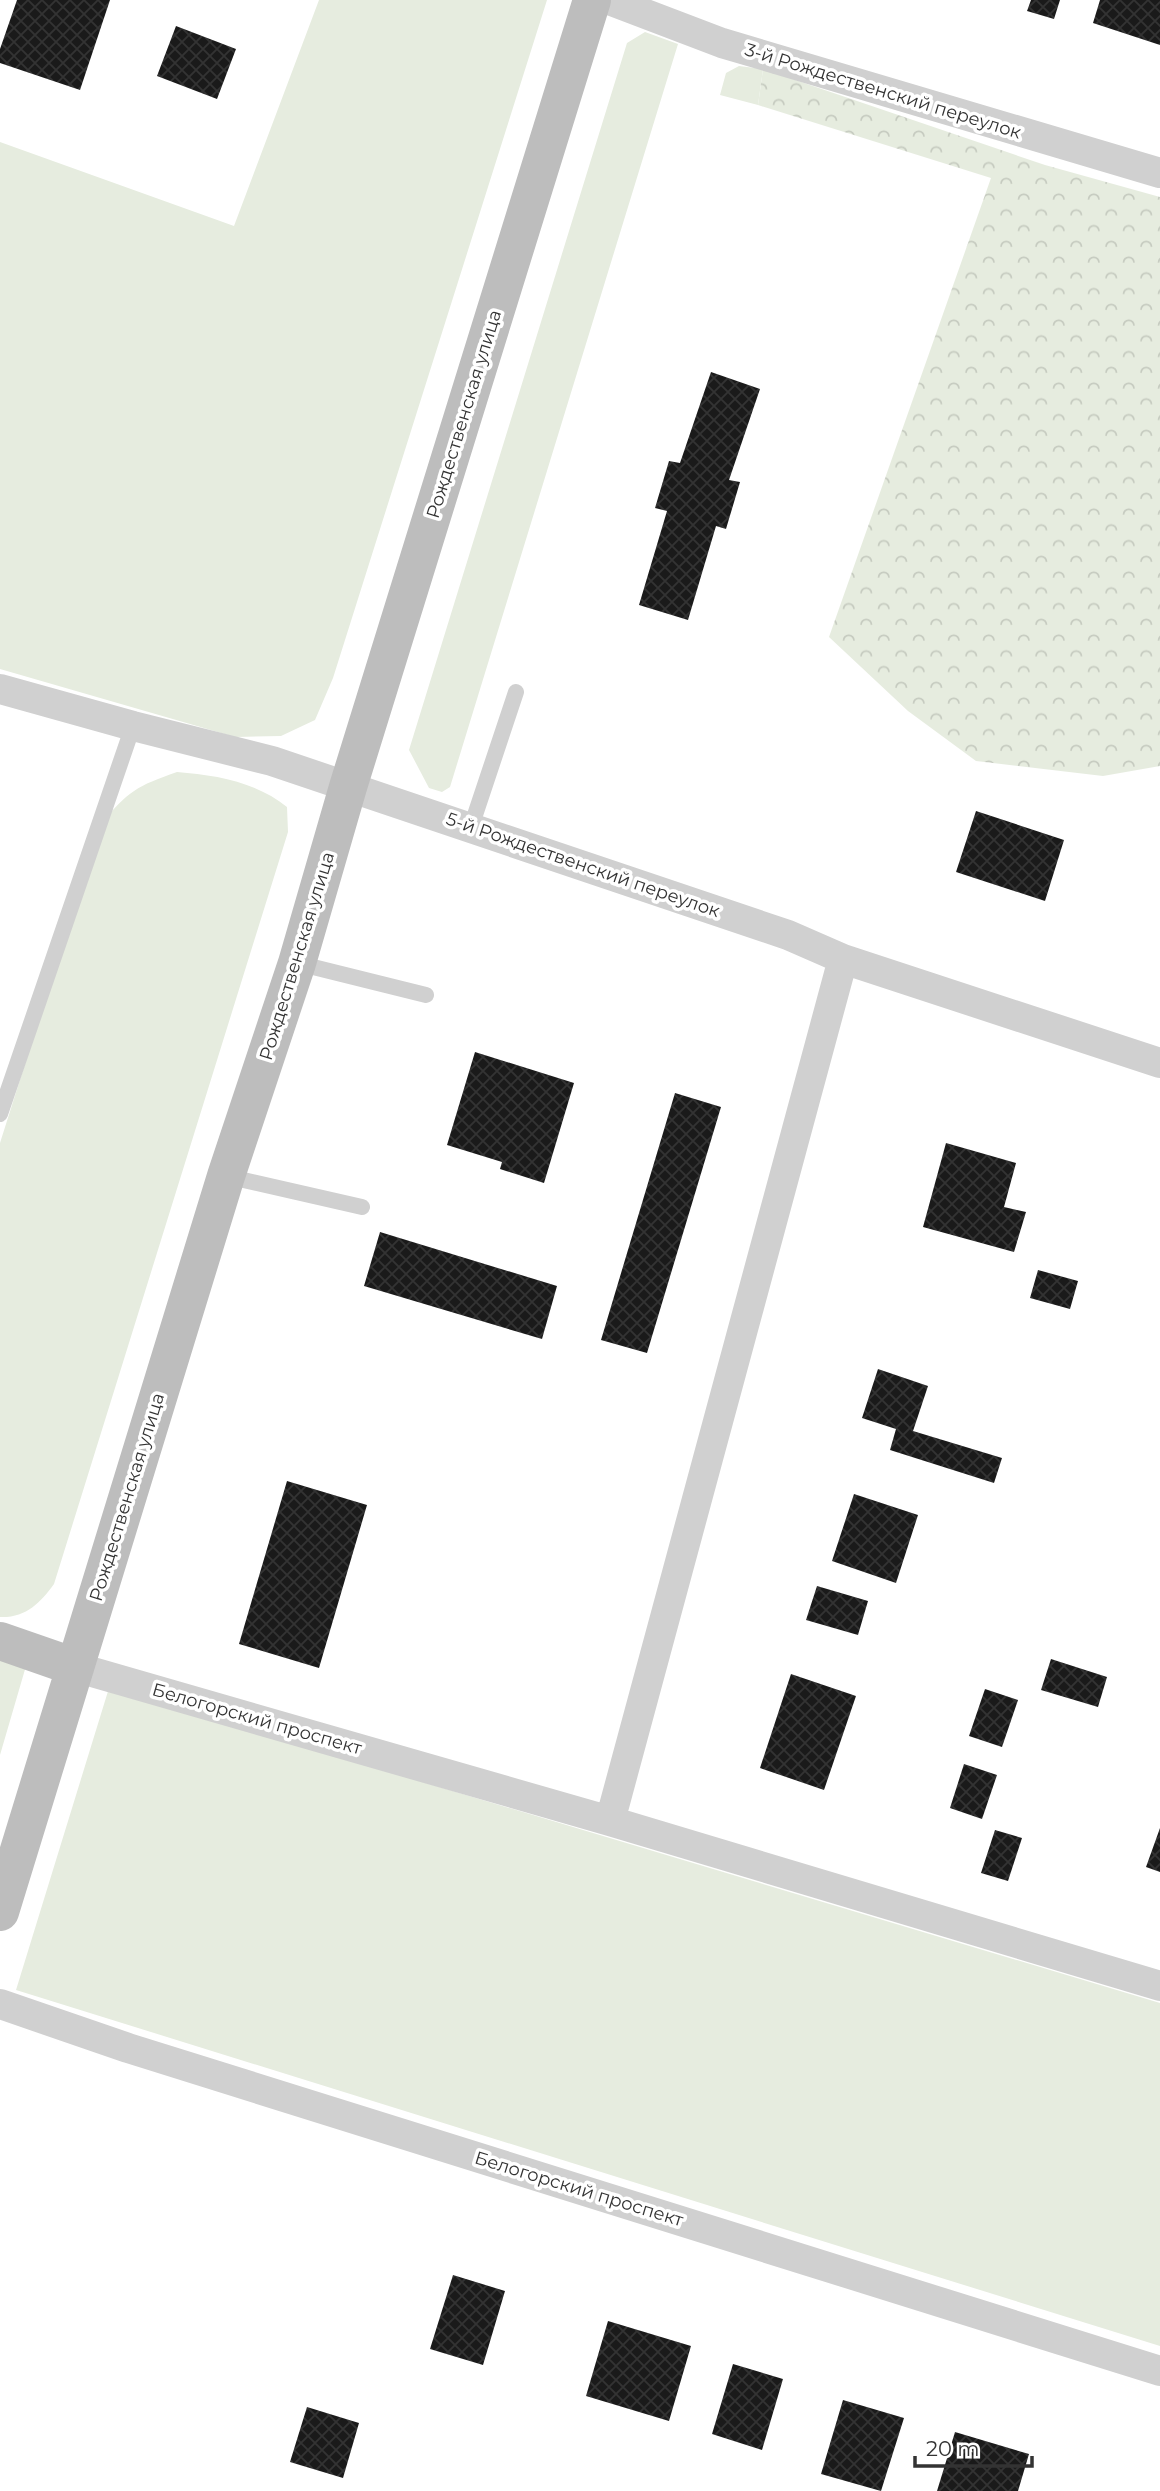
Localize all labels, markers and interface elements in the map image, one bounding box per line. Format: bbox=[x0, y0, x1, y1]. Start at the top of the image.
street label: 3-й Рождественский переулок bbox=[742, 38, 1024, 144]
street label: Рождественская улица bbox=[422, 307, 506, 521]
street label: 5-й Рождественский переулок bbox=[443, 808, 723, 922]
street label: Рождественская улица bbox=[255, 849, 339, 1063]
street label: Рождественская улица bbox=[85, 1390, 169, 1604]
street label: Белогорский проспект bbox=[150, 1679, 365, 1760]
street label: Белогорский проспект bbox=[472, 2147, 686, 2231]
scale bar bbox=[915, 2424, 1032, 2468]
text: 20 m bbox=[926, 2436, 980, 2461]

